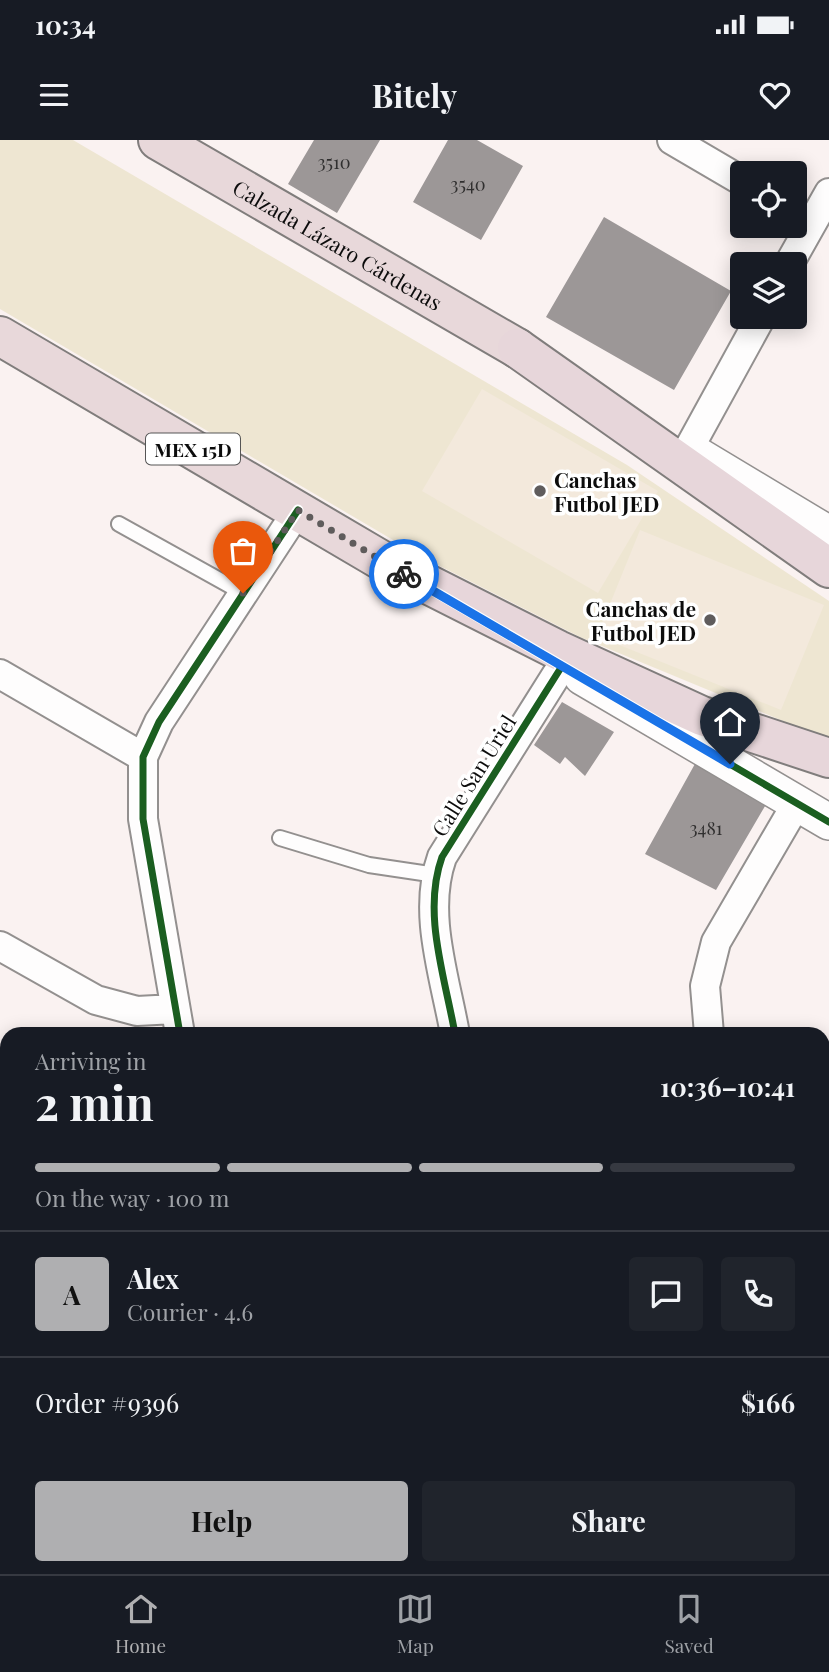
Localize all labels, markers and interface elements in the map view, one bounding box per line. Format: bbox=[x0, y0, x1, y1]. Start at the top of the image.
text: 10:34 bbox=[35, 7, 96, 42]
text: Bitely bbox=[372, 73, 457, 116]
icon: menu bbox=[35, 76, 73, 114]
icon: heart bbox=[756, 76, 794, 114]
house number: 3510 bbox=[317, 150, 351, 174]
map controls bbox=[730, 161, 807, 329]
button: locate bbox=[730, 161, 807, 238]
house number: 3540 bbox=[450, 172, 486, 196]
street label: Calzada Lázaro Cárdenas bbox=[228, 173, 448, 316]
button: layers bbox=[730, 252, 807, 329]
road number: MEX 15D bbox=[146, 434, 240, 464]
place label: Canchas Futbol JED bbox=[554, 465, 659, 517]
marker: Canchas Futbol JED bbox=[532, 483, 548, 499]
pin bbox=[213, 521, 273, 593]
icon: bag bbox=[224, 532, 262, 570]
courier bbox=[369, 539, 439, 609]
icon: bike bbox=[385, 555, 423, 593]
place label: Canchas de Futbol JED bbox=[586, 594, 696, 646]
marker: Canchas de Futbol JED bbox=[702, 612, 718, 628]
pin bbox=[700, 692, 760, 764]
icon: home bbox=[711, 703, 749, 741]
street label: Calle San Uriel bbox=[424, 709, 522, 841]
house number: 3481 bbox=[689, 816, 723, 840]
text: Arriving in bbox=[35, 1045, 147, 1076]
text: 10:36–10:41 bbox=[660, 1069, 795, 1104]
text: 2 min bbox=[35, 1071, 154, 1133]
text: On the way · 100 m bbox=[35, 1182, 229, 1213]
button: chat bbox=[629, 1257, 703, 1331]
button: phone bbox=[721, 1257, 795, 1331]
text: Alex bbox=[127, 1261, 179, 1296]
text: A bbox=[63, 1277, 81, 1312]
text: Courier · 4.6 bbox=[127, 1296, 253, 1327]
text: Order #9396 bbox=[35, 1385, 179, 1420]
text: $166 bbox=[741, 1385, 795, 1420]
button: Help bbox=[35, 1481, 408, 1561]
button: Share bbox=[422, 1481, 795, 1561]
tab: Home bbox=[115, 1590, 166, 1658]
tab: Map bbox=[396, 1590, 434, 1658]
tab: Saved bbox=[664, 1590, 714, 1658]

